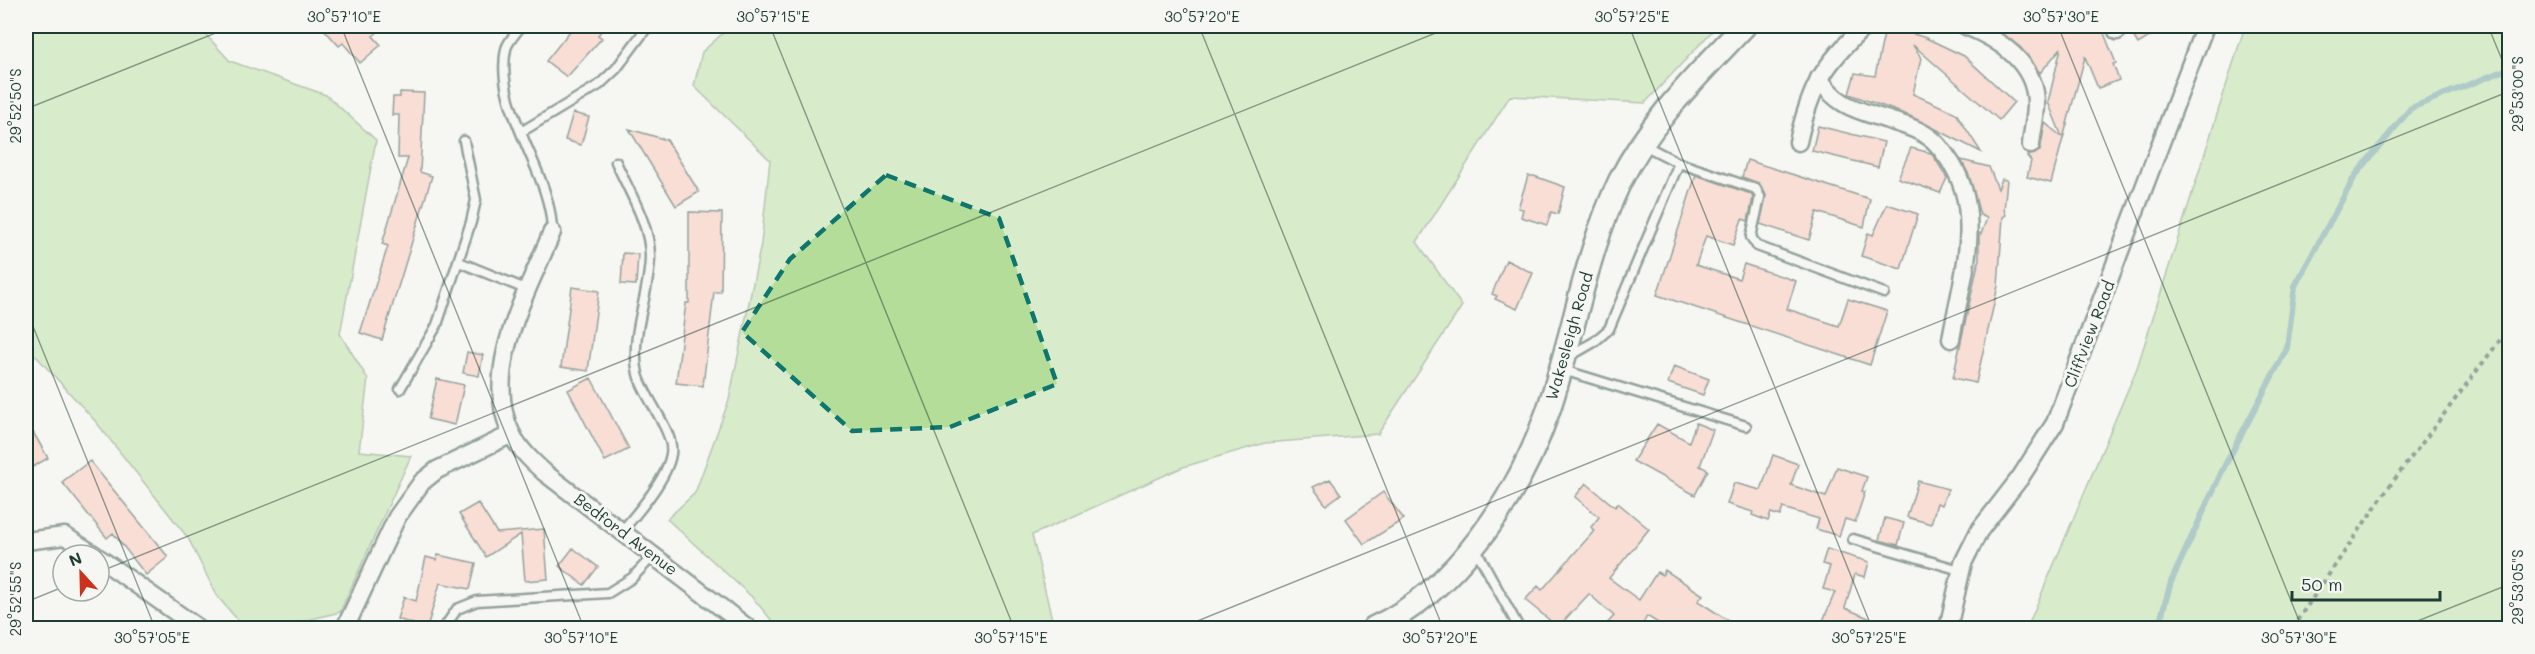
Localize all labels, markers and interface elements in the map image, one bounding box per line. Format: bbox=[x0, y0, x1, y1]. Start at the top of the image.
text: 30°57'10"E bbox=[307, 6, 381, 26]
text: 30°57'15"E bbox=[736, 6, 810, 26]
text: 30°57'20"E bbox=[1164, 6, 1240, 26]
text: 30°57'25"E bbox=[1594, 6, 1670, 26]
text: 30°57'30"E bbox=[2023, 6, 2099, 26]
text: 29°53'00"S bbox=[2507, 56, 2527, 132]
text: 29°52'50"S bbox=[5, 68, 25, 144]
street label: Wakesleigh Road bbox=[1540, 269, 1597, 402]
street label: Cliffview Road bbox=[2058, 277, 2119, 391]
street label: Bedford Avenue bbox=[570, 488, 682, 579]
north arrow bbox=[51, 543, 111, 603]
text: N bbox=[66, 547, 85, 571]
text: 29°53'05"S bbox=[2507, 549, 2527, 625]
text: 29°52'55"S bbox=[5, 562, 25, 636]
scale bar bbox=[2292, 564, 2440, 602]
text: 50 m bbox=[2301, 572, 2343, 596]
text: 30°57'05"E bbox=[114, 627, 190, 647]
text: 30°57'10"E bbox=[544, 627, 618, 647]
text: 30°57'15"E bbox=[974, 627, 1048, 647]
text: 30°57'20"E bbox=[1402, 627, 1478, 647]
text: 30°57'25"E bbox=[1831, 627, 1907, 647]
text: 30°57'30"E bbox=[2261, 627, 2337, 647]

